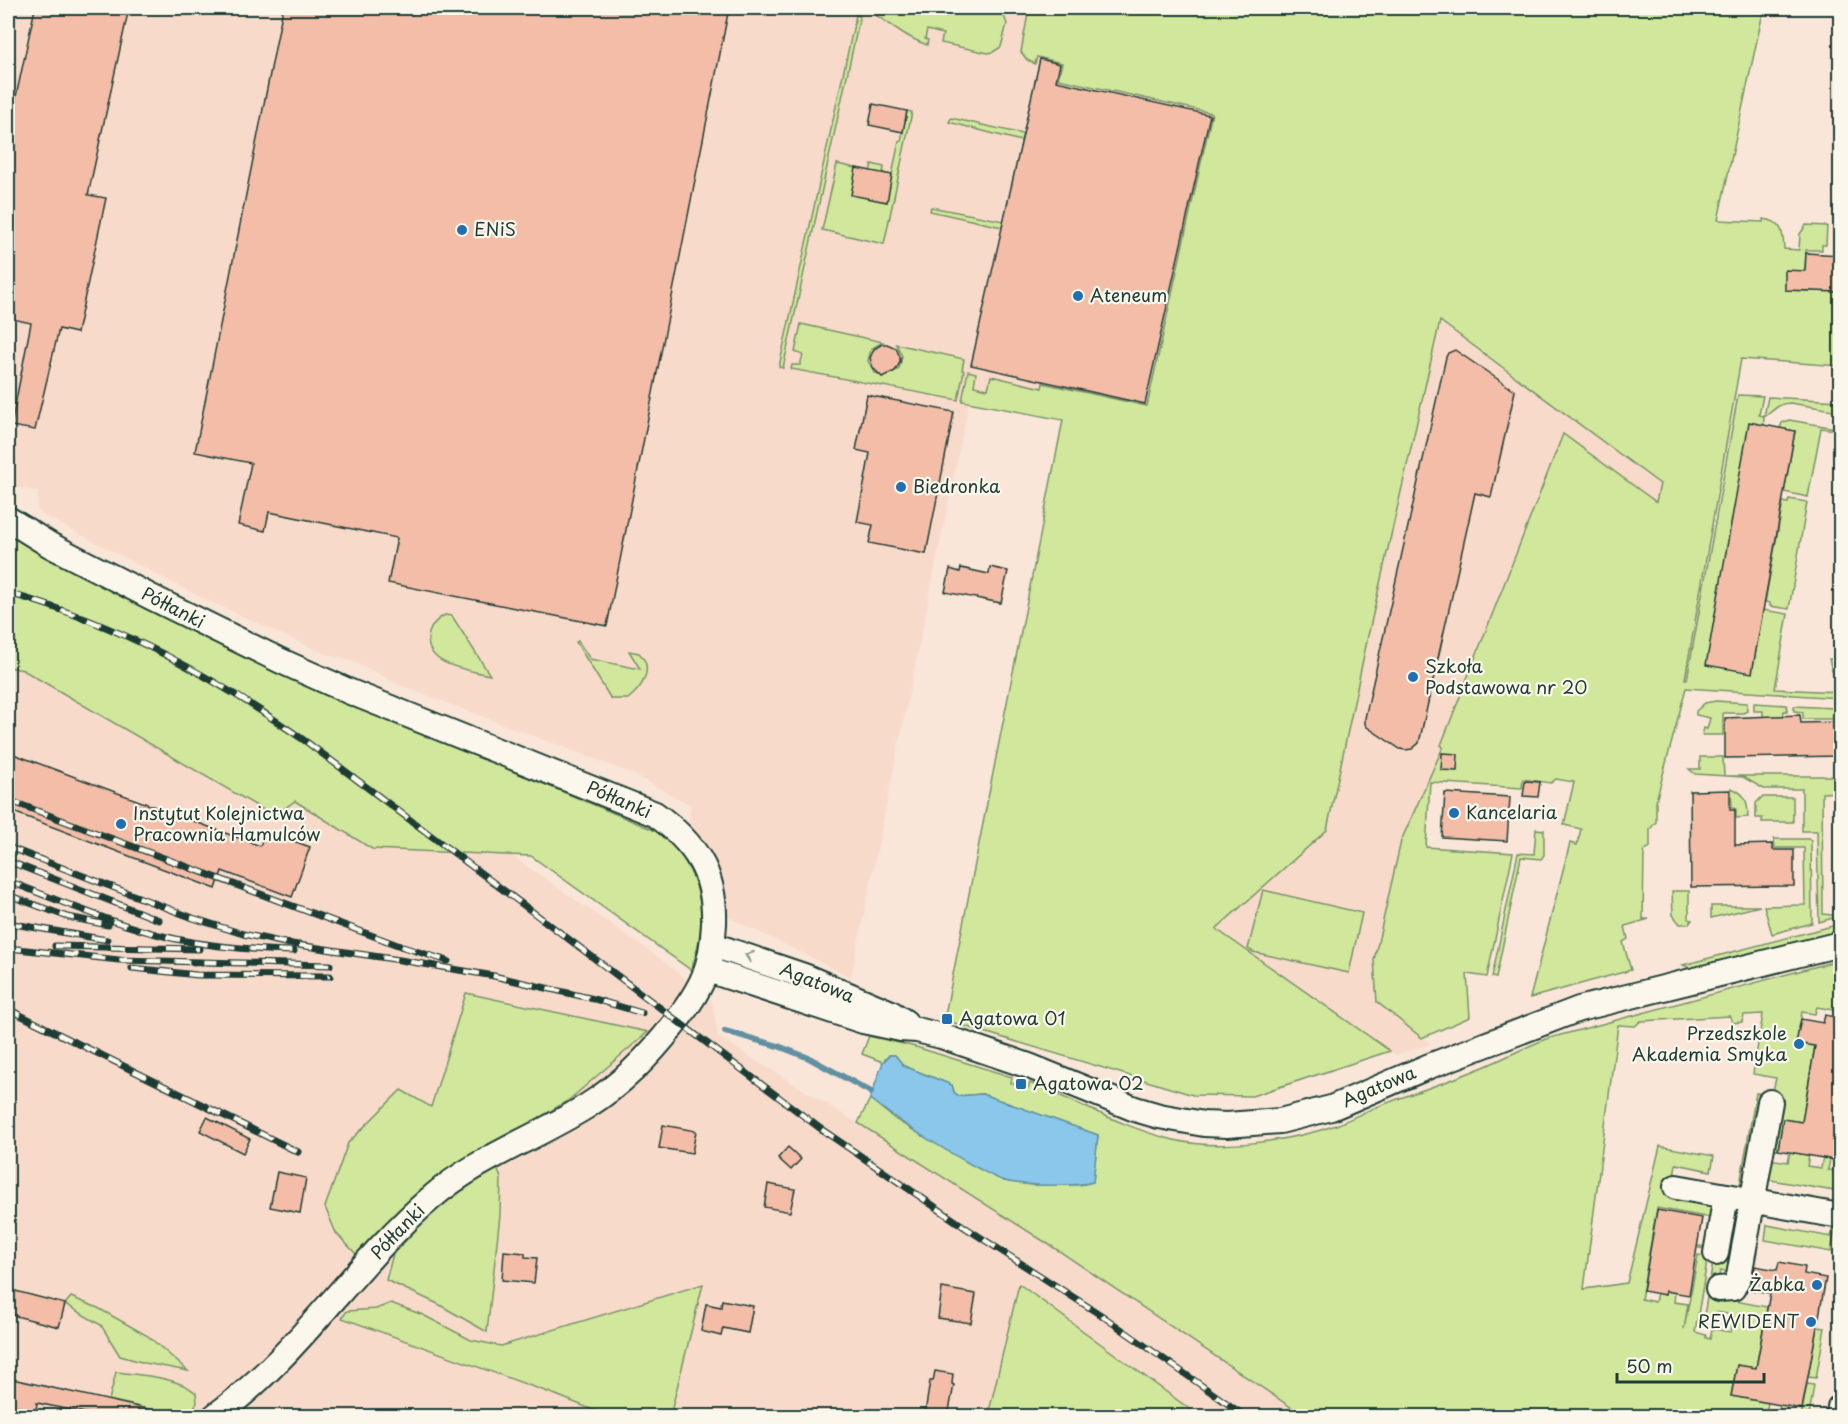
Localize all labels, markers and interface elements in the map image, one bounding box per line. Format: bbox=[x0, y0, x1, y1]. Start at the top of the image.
place label: ENiS bbox=[474, 215, 516, 242]
marker: ENiS bbox=[455, 223, 469, 237]
place label: Ateneum bbox=[1090, 281, 1167, 308]
marker: Ateneum bbox=[1071, 289, 1085, 303]
place label: Biedronka bbox=[913, 472, 1001, 499]
marker: Biedronka bbox=[894, 480, 908, 494]
street label: Półłanki bbox=[137, 579, 210, 634]
place label: Szkoła Podstawowa nr 20 bbox=[1425, 652, 1588, 700]
marker: Szkoła Podstawowa nr 20 bbox=[1406, 670, 1420, 684]
street label: Półłanki bbox=[583, 773, 656, 824]
place label: Kancelaria bbox=[1466, 798, 1558, 825]
place label: Instytut Kolejnictwa Pracownia Hamulców bbox=[133, 799, 320, 847]
marker: Kancelaria bbox=[1447, 806, 1461, 820]
marker: Instytut Kolejnictwa Pracownia Hamulców bbox=[114, 817, 128, 831]
one-way arrow bbox=[744, 950, 755, 963]
street label: Agatowa bbox=[776, 954, 860, 1009]
place label: Agatowa 01 bbox=[959, 1004, 1066, 1031]
marker: Agatowa 01 bbox=[940, 1012, 954, 1026]
place label: Przedszkole Akademia Smyka bbox=[1632, 1019, 1787, 1067]
marker: Przedszkole Akademia Smyka bbox=[1792, 1037, 1806, 1051]
street label: Agatowa bbox=[1337, 1058, 1420, 1113]
place label: Agatowa 02 bbox=[1033, 1069, 1144, 1096]
marker: Agatowa 02 bbox=[1014, 1077, 1028, 1091]
street label: Półłanki bbox=[364, 1197, 430, 1265]
place label: Żabka bbox=[1750, 1270, 1806, 1297]
marker: Żabka bbox=[1810, 1278, 1824, 1292]
place label: REWIDENT bbox=[1698, 1307, 1800, 1334]
marker: REWIDENT bbox=[1804, 1315, 1818, 1329]
scale bar bbox=[1617, 1346, 1764, 1384]
text: 50 m bbox=[1626, 1352, 1673, 1379]

